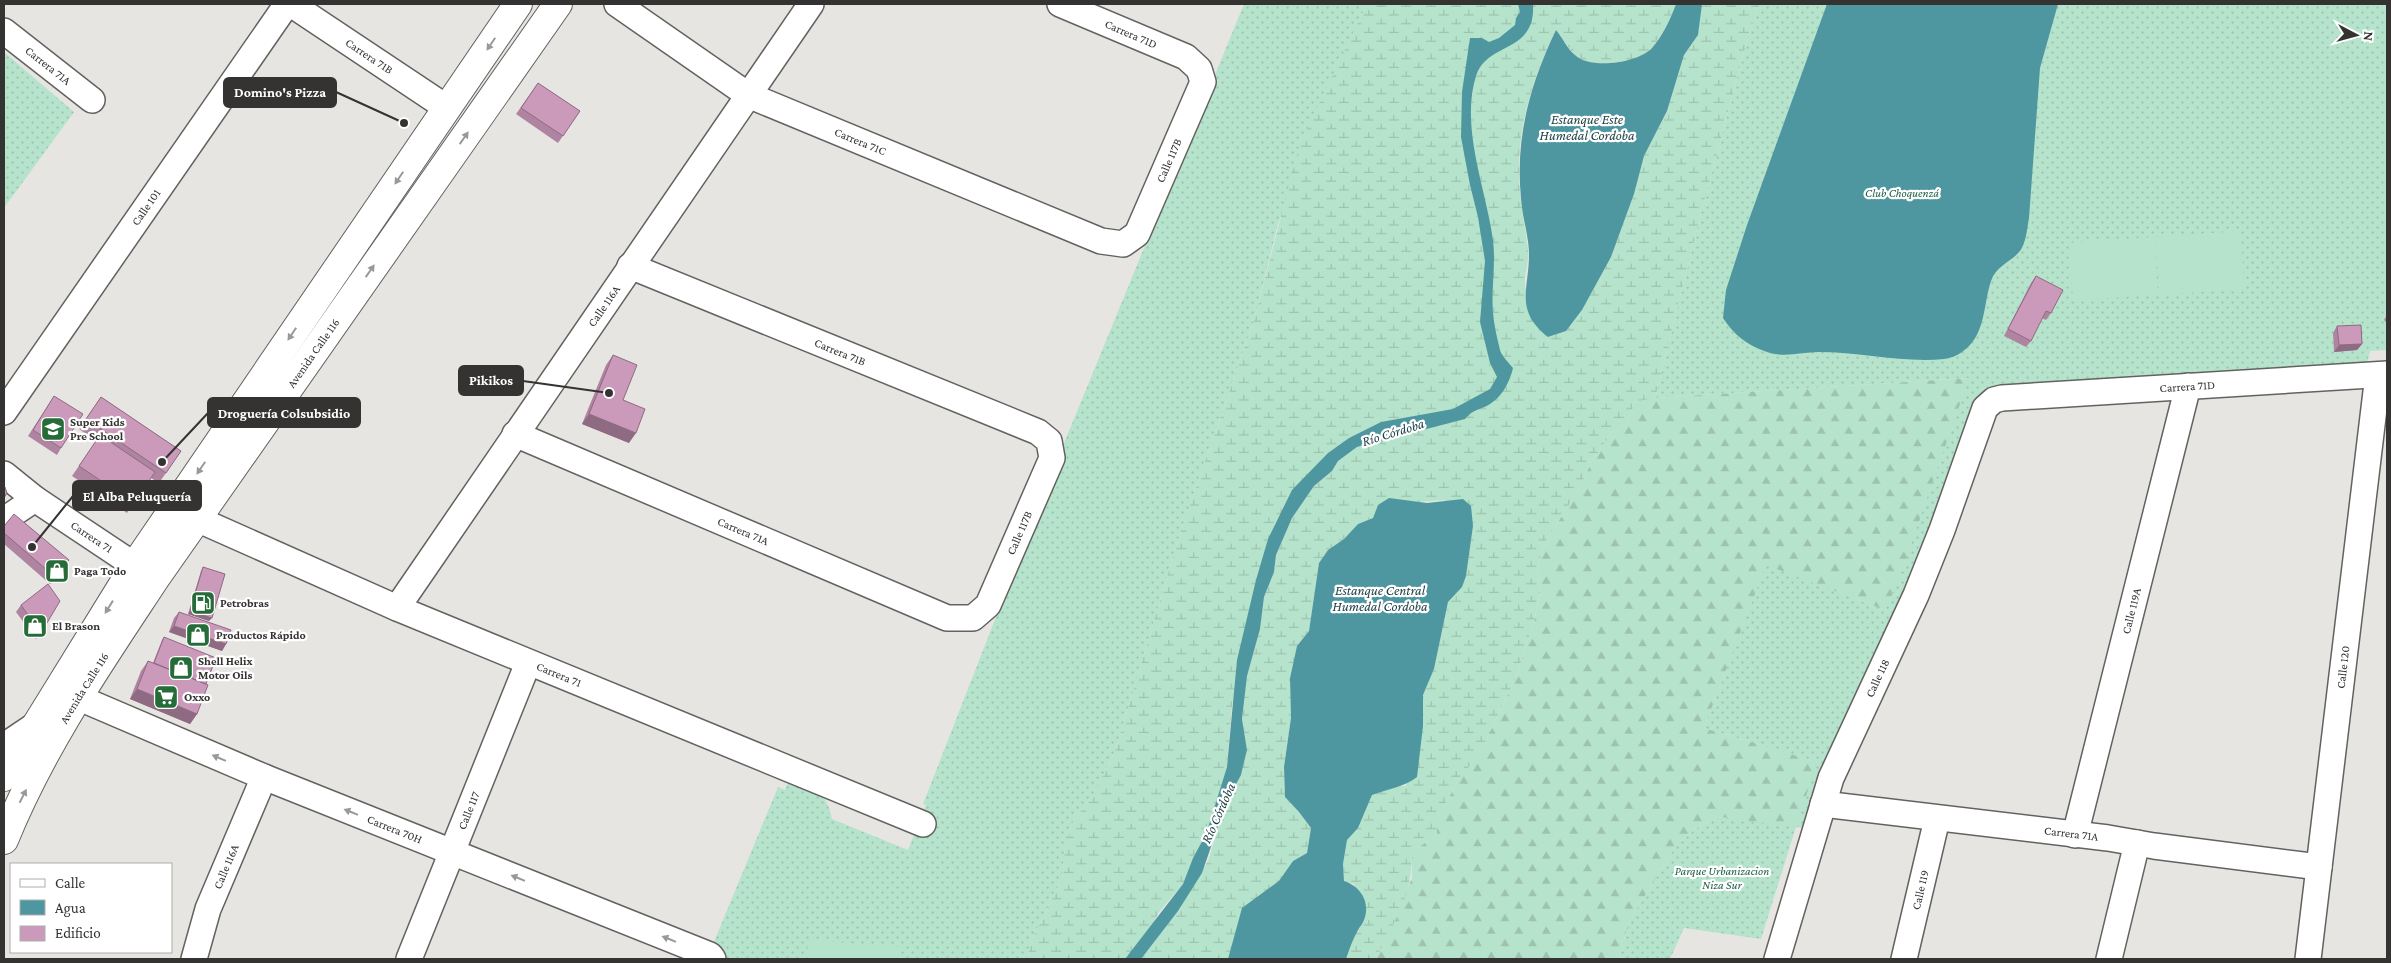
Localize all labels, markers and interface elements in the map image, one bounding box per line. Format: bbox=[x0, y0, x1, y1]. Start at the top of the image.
north arrow bbox=[2331, 10, 2381, 60]
street label: Carrera 71D bbox=[1103, 17, 1159, 51]
text: N bbox=[2360, 31, 2377, 42]
street label: Carrera 71B bbox=[343, 35, 396, 77]
one-way arrow bbox=[486, 37, 496, 51]
street label: Carrera 71A bbox=[22, 43, 74, 88]
callout: Domino's Pizza bbox=[224, 78, 336, 107]
text: Domino's Pizza bbox=[234, 84, 326, 100]
water label: Estanque Este Humedal Cordoba bbox=[1539, 111, 1635, 143]
street label: Carrera 71C bbox=[832, 125, 888, 158]
one-way arrow bbox=[459, 131, 469, 145]
street label: Calle 117B bbox=[1153, 136, 1185, 185]
one-way arrow bbox=[394, 171, 404, 185]
street label: Calle 101 bbox=[128, 186, 163, 228]
park label: Club Choquenzá bbox=[1865, 186, 1939, 200]
one-way arrow bbox=[365, 264, 375, 278]
street label: Calle 116A bbox=[585, 283, 623, 330]
street label: Avenida Calle 116 bbox=[284, 316, 342, 390]
one-way arrow bbox=[288, 327, 297, 341]
street label: Carrera 71B bbox=[812, 335, 868, 369]
callout: Pikikos bbox=[459, 366, 523, 395]
text: Pikikos bbox=[469, 372, 513, 388]
street label: Carrera 71D bbox=[2159, 378, 2215, 395]
callout: Droguería Colsubsidio bbox=[208, 398, 360, 427]
text: Droguería Colsubsidio bbox=[218, 405, 350, 421]
place label: Super Kids Pre School bbox=[70, 415, 125, 443]
water label: Río Córdoba bbox=[1360, 415, 1426, 449]
school or university icon: Super Kids Pre School bbox=[40, 416, 66, 442]
one-way arrow bbox=[196, 462, 206, 475]
callout: El Alba Peluquería bbox=[73, 481, 201, 510]
text: El Alba Peluquería bbox=[83, 488, 192, 504]
street label: Calle 117B bbox=[1004, 508, 1035, 557]
street label: Carrera 71A bbox=[715, 514, 771, 548]
street label: Carrera 71 bbox=[68, 518, 115, 556]
shop icon: Paga Todo bbox=[44, 558, 70, 584]
place label: Paga Todo bbox=[74, 564, 126, 578]
water label: Estanque Central Humedal Cordoba bbox=[1332, 582, 1428, 614]
street label: Calle 119A bbox=[2119, 586, 2144, 636]
fuel station icon: Petrobras bbox=[190, 590, 216, 616]
place label: Petrobras bbox=[220, 596, 269, 610]
one-way arrow bbox=[104, 600, 113, 613]
shop icon: El Brason bbox=[22, 613, 48, 639]
place label: El Brason bbox=[52, 619, 100, 633]
shop icon: Productos Rápido bbox=[185, 622, 211, 648]
place label: Productos Rápido bbox=[216, 628, 306, 642]
street label: Calle 120 bbox=[2333, 645, 2353, 689]
street label: Avenida Calle 116 bbox=[57, 650, 112, 726]
place label: Shell Helix Motor Oils bbox=[198, 654, 254, 682]
shop icon: Shell Helix Motor Oils bbox=[168, 655, 194, 681]
street label: Calle 118 bbox=[1862, 657, 1892, 700]
street label: Carrera 71 bbox=[534, 659, 584, 690]
supermarket icon: Oxxo bbox=[153, 684, 179, 710]
place label: Oxxo bbox=[184, 690, 210, 704]
one-way arrow bbox=[212, 754, 226, 762]
water label: Río Córdoba bbox=[1198, 780, 1239, 846]
one-way arrow bbox=[19, 788, 27, 803]
street label: Calle 117 bbox=[455, 789, 483, 832]
one-way arrow bbox=[343, 808, 358, 816]
street label: Carrera 70H bbox=[365, 812, 424, 846]
street label: Carrera 71A bbox=[2043, 823, 2099, 844]
street label: Calle 116A bbox=[210, 842, 242, 891]
legend bbox=[10, 863, 172, 953]
park label: Parque Urbanizacion Niza Sur bbox=[1675, 864, 1769, 892]
street label: Calle 119 bbox=[1909, 869, 1932, 911]
one-way arrow bbox=[511, 874, 525, 882]
text: Calle bbox=[55, 875, 86, 891]
text: Agua bbox=[55, 900, 86, 917]
text: Edificio bbox=[55, 925, 101, 941]
one-way arrow bbox=[661, 935, 676, 943]

